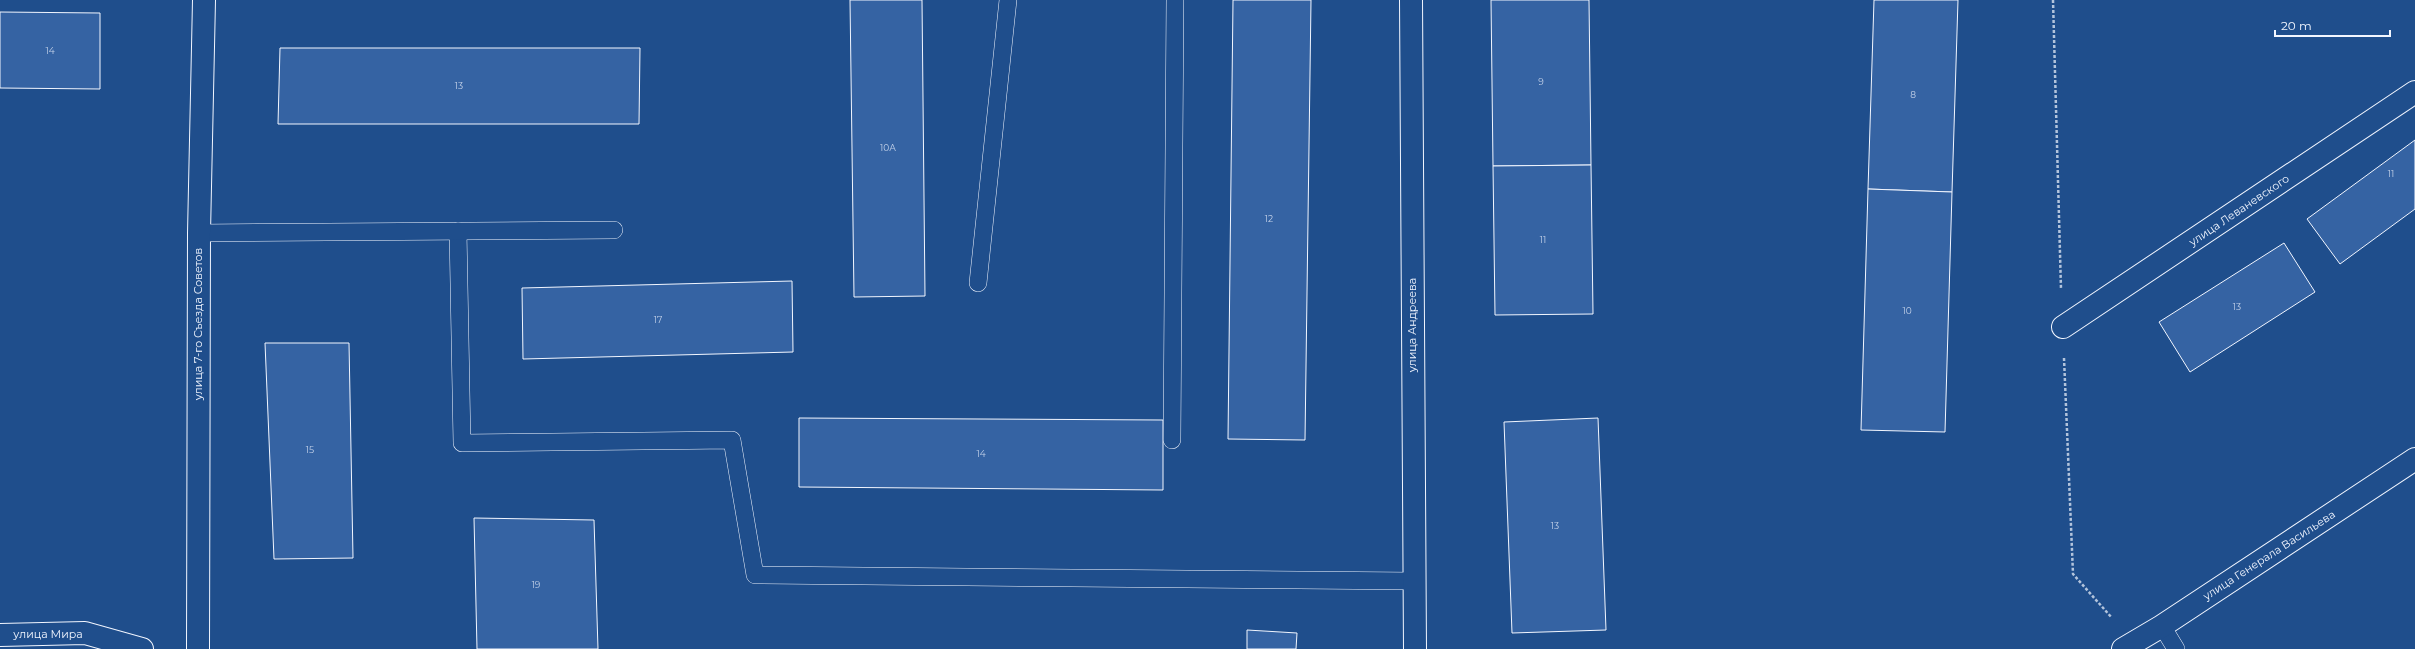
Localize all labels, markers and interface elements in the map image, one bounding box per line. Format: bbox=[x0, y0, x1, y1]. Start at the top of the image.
scale bar bbox=[2275, 12, 2390, 38]
text: 20 m bbox=[2281, 18, 2312, 33]
house number: 14 bbox=[45, 45, 55, 56]
house number: 9 bbox=[1538, 76, 1544, 87]
house number: 13 bbox=[455, 80, 463, 91]
house number: 8 bbox=[1910, 89, 1916, 100]
house number: 10А bbox=[880, 142, 896, 153]
house number: 11 bbox=[2388, 168, 2394, 179]
street label: улица Леваневского bbox=[2185, 171, 2292, 249]
house number: 12 bbox=[1265, 213, 1273, 224]
house number: 11 bbox=[1540, 234, 1546, 245]
street label: улица 7-го Съезда Советов bbox=[191, 248, 205, 401]
street label: улица Андреева bbox=[1405, 278, 1419, 373]
house number: 13 bbox=[2233, 301, 2241, 312]
house number: 10 bbox=[1902, 305, 1912, 316]
house number: 17 bbox=[654, 314, 662, 325]
house number: 15 bbox=[306, 444, 314, 455]
house number: 14 bbox=[976, 448, 986, 459]
street label: улица Генерала Васильева bbox=[2199, 507, 2338, 604]
house number: 13 bbox=[1551, 520, 1559, 531]
house number: 19 bbox=[532, 579, 541, 590]
street label: улица Мира bbox=[12, 627, 83, 641]

